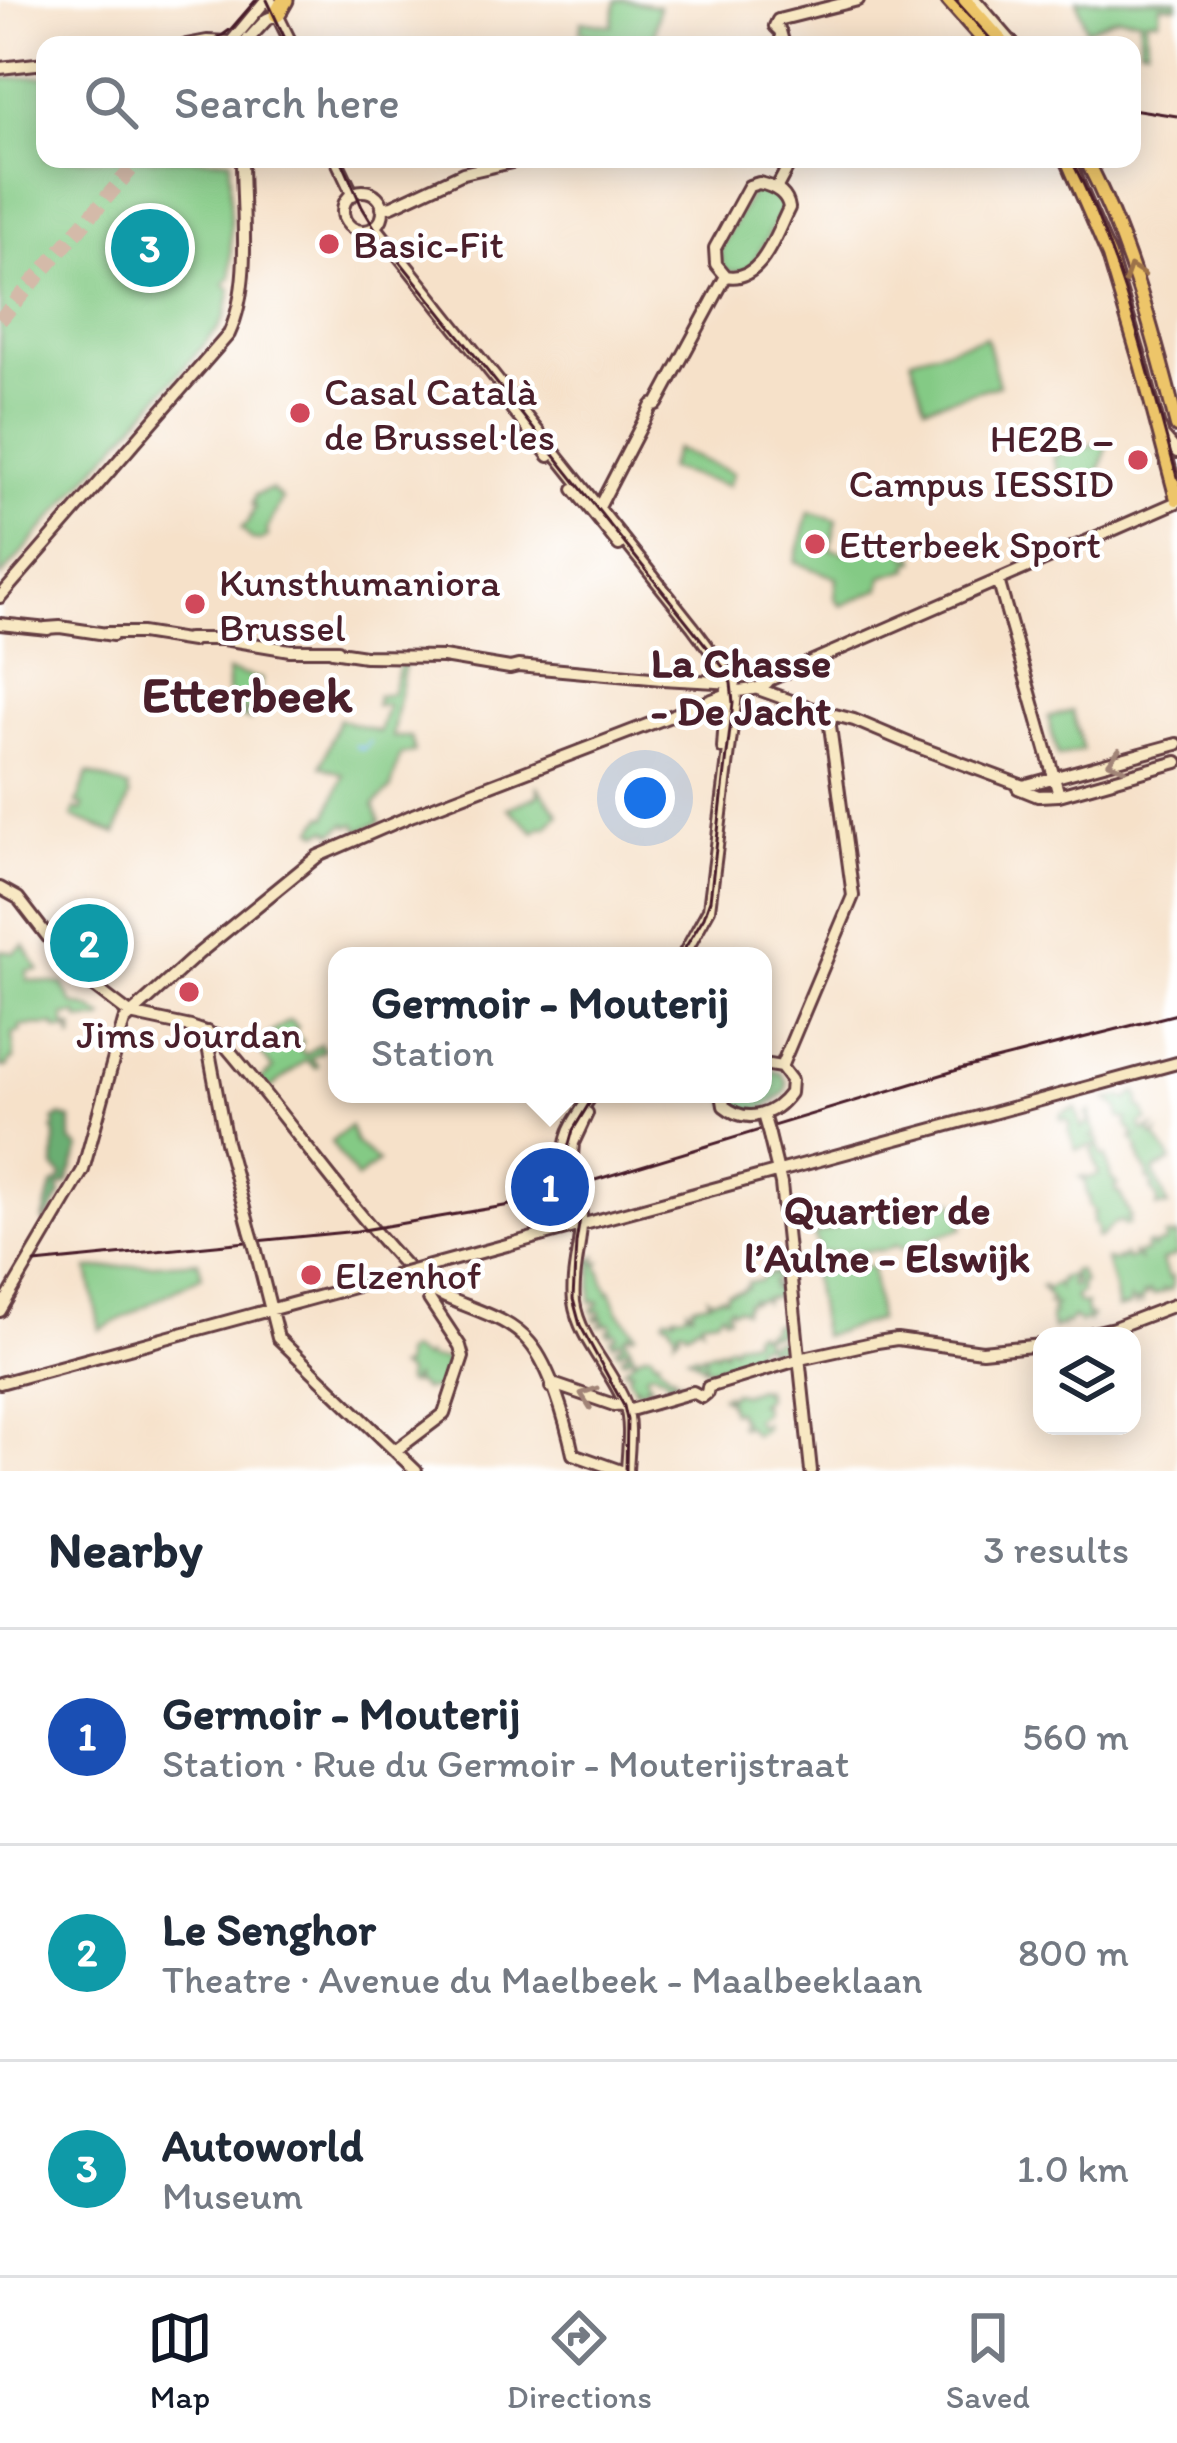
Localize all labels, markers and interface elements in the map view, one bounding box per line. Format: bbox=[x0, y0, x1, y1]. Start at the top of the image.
search box bbox=[36, 36, 1141, 168]
icon: search bbox=[78, 69, 144, 135]
text: Search here bbox=[174, 75, 400, 129]
pin: 3 bbox=[111, 203, 189, 293]
place label: Basic-Fit bbox=[353, 221, 504, 268]
marker: Basic-Fit bbox=[316, 231, 342, 257]
one-way arrow bbox=[1123, 264, 1147, 285]
place label: Casal Català de Brussel·les bbox=[324, 368, 555, 460]
marker: Casal Català de Brussel·les bbox=[287, 400, 313, 426]
place label: HE2B – Campus IESSID bbox=[848, 415, 1114, 507]
marker: HE2B – Campus IESSID bbox=[1125, 447, 1151, 473]
place label: Etterbeek Sport bbox=[839, 521, 1101, 568]
marker: Etterbeek Sport bbox=[802, 531, 828, 557]
place label: Kunsthumaniora Brussel bbox=[219, 559, 501, 651]
marker: Kunsthumaniora Brussel bbox=[182, 591, 208, 617]
district label: La Chasse - De Jacht bbox=[651, 637, 831, 736]
district label: Etterbeek bbox=[142, 664, 353, 725]
one-way arrow bbox=[1106, 747, 1126, 772]
your location bbox=[615, 768, 675, 828]
pin: 2 bbox=[50, 898, 128, 988]
popup bbox=[328, 947, 772, 1103]
text: Germoir - Mouterij bbox=[371, 975, 729, 1029]
marker: Jims Jourdan bbox=[176, 979, 202, 1005]
place label: Jims Jourdan bbox=[76, 1011, 302, 1058]
text: Station bbox=[371, 1029, 494, 1076]
pin: 1 bbox=[511, 1142, 589, 1232]
district label: Quartier de l’Aulne - Elswijk bbox=[744, 1184, 1030, 1283]
place label: Elzenhof bbox=[335, 1252, 482, 1299]
marker: Elzenhof bbox=[298, 1262, 324, 1288]
map controls bbox=[1033, 1327, 1141, 1435]
button: layers bbox=[1033, 1327, 1141, 1435]
one-way arrow bbox=[579, 1386, 600, 1410]
text: Nearby bbox=[48, 1519, 203, 1580]
text: 3 results bbox=[983, 1526, 1129, 1573]
text: Germoir - Mouterij bbox=[162, 1686, 520, 1740]
text: 1 bbox=[78, 1713, 96, 1760]
text: 560 m bbox=[1022, 1713, 1129, 1760]
text: Station · Rue du Germoir - Mouterijstraat bbox=[162, 1740, 849, 1787]
text: Le Senghor bbox=[162, 1902, 376, 1956]
text: 2 bbox=[77, 1929, 97, 1976]
text: 800 m bbox=[1018, 1929, 1129, 1976]
text: Theatre · Avenue du Maelbeek - Maalbeeklaan bbox=[162, 1956, 923, 2003]
text: Autoworld bbox=[162, 2118, 363, 2172]
text: 3 bbox=[76, 2145, 98, 2192]
text: 1.0 km bbox=[1017, 2145, 1129, 2192]
text: Museum bbox=[162, 2172, 303, 2219]
tab: Map bbox=[147, 2305, 213, 2416]
tab: Directions bbox=[507, 2305, 652, 2416]
tab: Saved bbox=[946, 2305, 1030, 2416]

